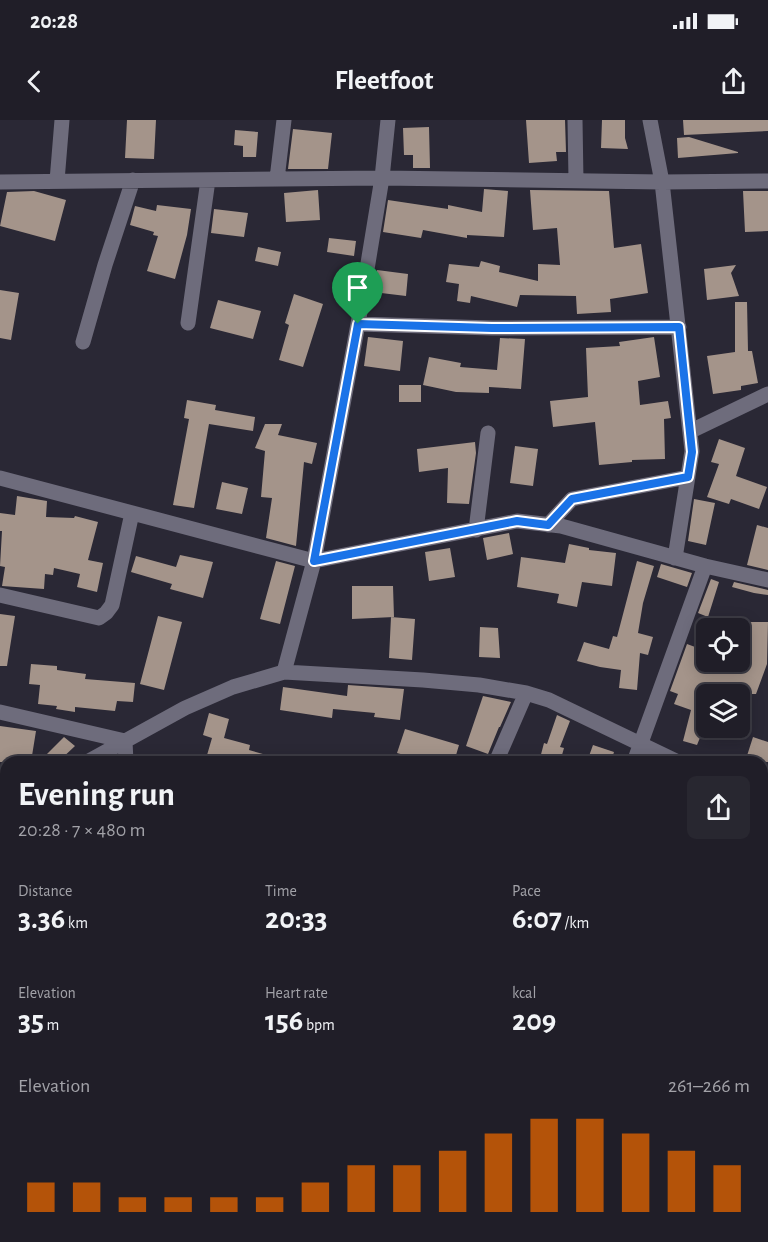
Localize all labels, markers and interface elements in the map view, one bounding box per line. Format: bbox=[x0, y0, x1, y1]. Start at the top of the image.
text: 20:28 bbox=[30, 10, 78, 32]
icon: back bbox=[18, 65, 51, 98]
icon: share bbox=[717, 65, 750, 98]
text: Fleetfoot bbox=[335, 67, 433, 94]
pin bbox=[332, 262, 383, 324]
icon: arrive bbox=[341, 271, 374, 304]
map controls bbox=[696, 618, 750, 738]
button: locate bbox=[696, 618, 750, 672]
button: layers bbox=[696, 684, 750, 738]
button: share bbox=[687, 776, 750, 839]
text: Evening run bbox=[18, 779, 175, 812]
text: 20:28 · 7 × 480 m bbox=[18, 820, 146, 840]
text: Distance bbox=[18, 883, 72, 899]
text: Time bbox=[265, 883, 297, 899]
text: Pace bbox=[512, 883, 541, 899]
text: 3.36 bbox=[18, 904, 65, 934]
text: 20:33 bbox=[265, 904, 328, 934]
text: 6:07 bbox=[512, 904, 562, 934]
text: km bbox=[65, 915, 88, 931]
text: /km bbox=[562, 915, 589, 931]
text: Elevation bbox=[18, 985, 76, 1001]
text: Heart rate bbox=[265, 985, 328, 1001]
text: kcal bbox=[512, 985, 536, 1001]
text: 35 bbox=[18, 1006, 44, 1036]
text: 156 bbox=[265, 1006, 303, 1036]
text: 209 bbox=[512, 1006, 556, 1036]
text: m bbox=[44, 1017, 59, 1033]
text: bpm bbox=[303, 1017, 335, 1033]
text: Elevation bbox=[18, 1076, 90, 1096]
text: 261–266 m bbox=[668, 1076, 750, 1096]

